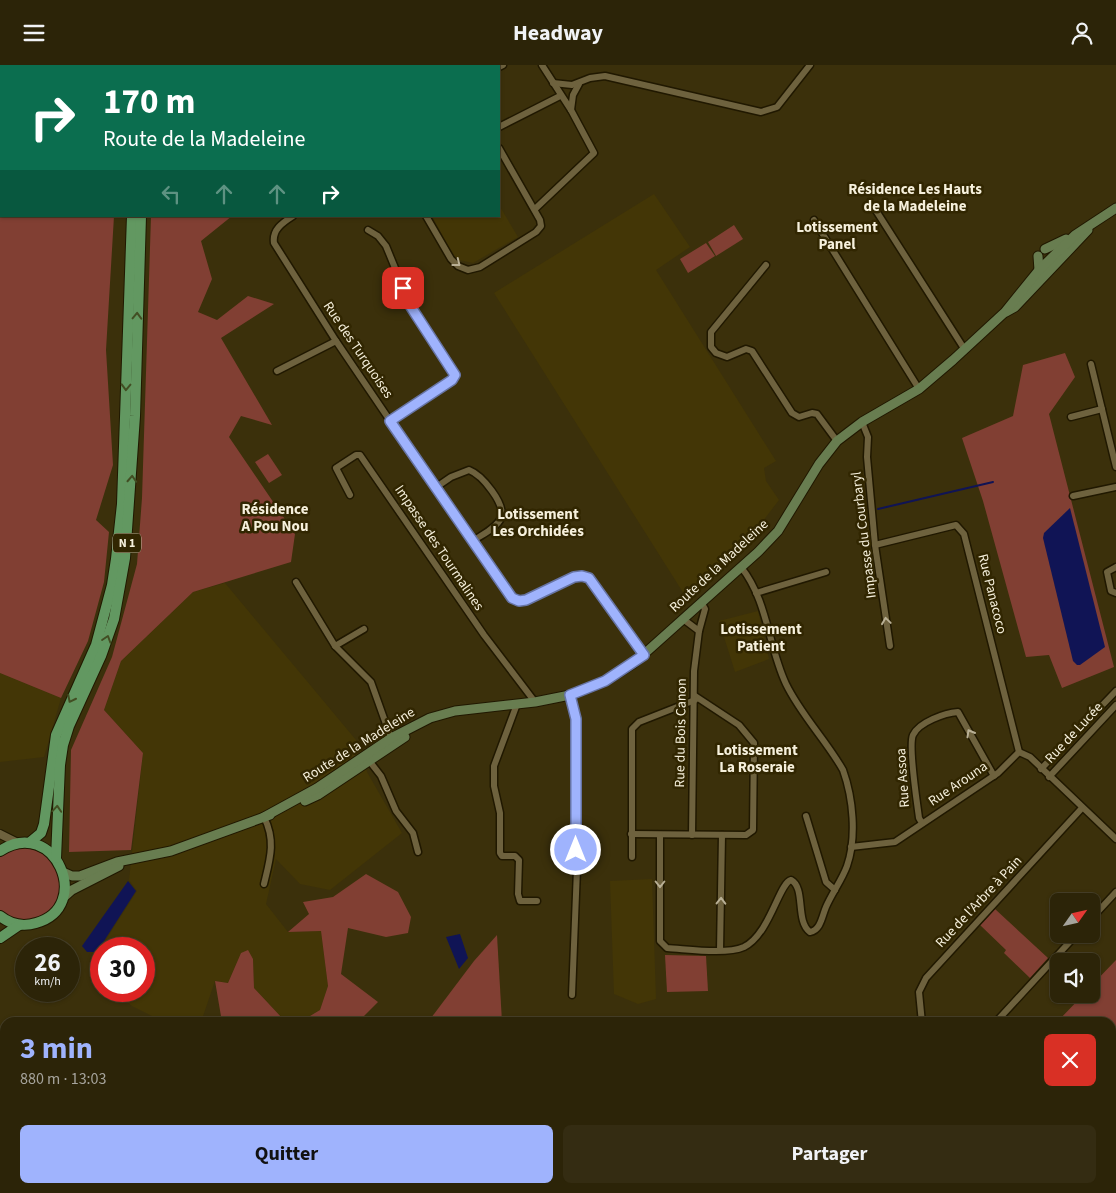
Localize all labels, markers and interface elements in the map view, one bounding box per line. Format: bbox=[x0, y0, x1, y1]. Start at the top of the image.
text: Headway bbox=[513, 17, 603, 49]
icon: menu bbox=[20, 19, 48, 47]
icon: person bbox=[1068, 19, 1096, 47]
text: 170 m bbox=[103, 77, 195, 127]
icon: right bbox=[20, 85, 85, 150]
text: Route de la Madeleine bbox=[103, 123, 305, 155]
district label: Résidence Les Hauts de la Madeleine bbox=[848, 179, 982, 217]
icon: left bbox=[157, 180, 185, 208]
icon: ahead bbox=[210, 180, 238, 208]
icon: ahead bbox=[263, 180, 291, 208]
icon: right bbox=[316, 180, 344, 208]
district label: Lotissement Panel bbox=[796, 217, 878, 255]
one-way arrow bbox=[451, 258, 460, 266]
pin bbox=[382, 267, 424, 309]
icon: arrive bbox=[389, 274, 417, 302]
street label: Rue des Turquoises bbox=[318, 298, 398, 403]
one-way arrow bbox=[132, 312, 142, 320]
one-way arrow bbox=[121, 384, 131, 392]
street label: Impasse du Courbaryl bbox=[846, 470, 882, 600]
one-way arrow bbox=[126, 474, 137, 482]
street label: Impasse des Tourmalines bbox=[389, 481, 489, 615]
district label: Résidence A Pou Nou bbox=[241, 499, 309, 537]
district label: Lotissement Les Orchidées bbox=[492, 504, 584, 542]
street label: Route de la Madeleine bbox=[665, 515, 773, 617]
road number: N 1 bbox=[113, 533, 141, 553]
street label: Rue Panacoco bbox=[972, 552, 1012, 636]
one-way arrow bbox=[882, 616, 892, 625]
district label: Lotissement Patient bbox=[720, 619, 802, 657]
one-way arrow bbox=[101, 635, 111, 643]
street label: Rue du Bois Canon bbox=[670, 678, 692, 788]
one-way arrow bbox=[67, 694, 77, 703]
street label: Rue de Lucée bbox=[1040, 698, 1108, 768]
street label: Route de la Madeleine bbox=[299, 702, 419, 788]
one-way arrow bbox=[966, 730, 976, 739]
district label: Lotissement La Roseraie bbox=[716, 740, 798, 778]
street label: Rue Assoa bbox=[891, 748, 915, 808]
street label: Rue Arouna bbox=[924, 757, 992, 811]
one-way arrow bbox=[52, 805, 63, 813]
position arrow bbox=[549, 823, 601, 875]
street label: Rue de l'Arbre à Pain bbox=[931, 852, 1027, 952]
one-way arrow bbox=[655, 880, 665, 888]
north arrow bbox=[1050, 893, 1100, 943]
map controls bbox=[1050, 893, 1100, 1003]
one-way arrow bbox=[716, 897, 726, 904]
speed limit sign: 30 bbox=[90, 937, 155, 1002]
text: 26 bbox=[34, 945, 61, 981]
button: sound bbox=[1050, 953, 1100, 1003]
text: km/h bbox=[34, 973, 61, 990]
text: 3 min bbox=[20, 1027, 93, 1070]
button: close bbox=[1044, 1034, 1096, 1086]
text: 880 m · 13:03 bbox=[20, 1068, 107, 1090]
button: Quitter bbox=[20, 1125, 553, 1183]
button: Partager bbox=[563, 1125, 1096, 1183]

